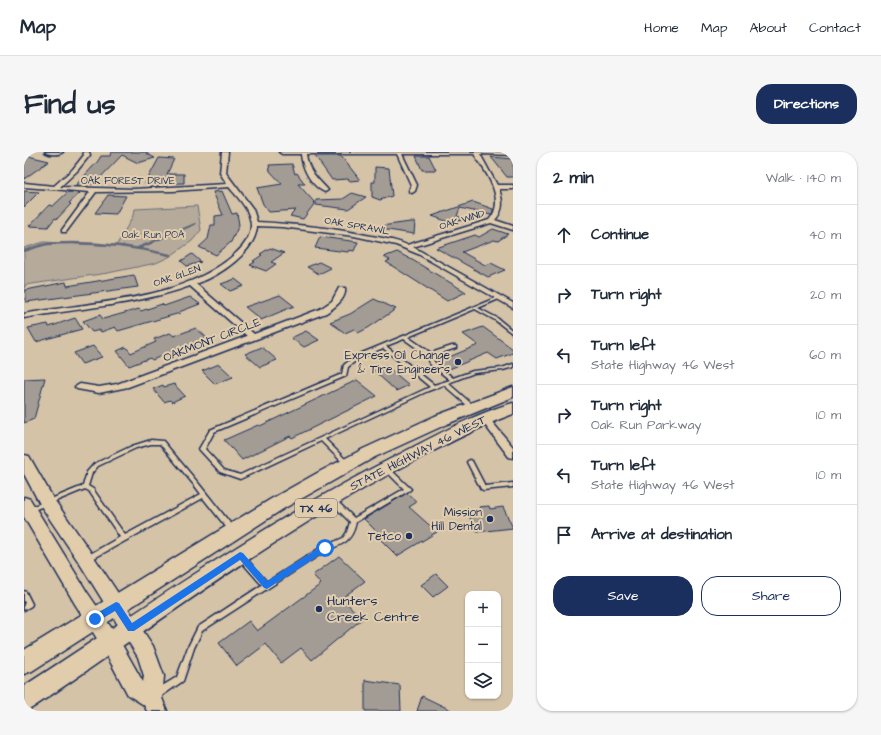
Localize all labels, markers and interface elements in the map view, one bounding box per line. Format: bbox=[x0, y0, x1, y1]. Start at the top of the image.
text: Map bbox=[20, 14, 56, 41]
text: Home bbox=[644, 18, 679, 38]
text: Map bbox=[701, 18, 727, 38]
text: About bbox=[749, 18, 787, 38]
text: Contact bbox=[809, 18, 861, 38]
button: Directions bbox=[756, 84, 857, 124]
text: Find us bbox=[24, 85, 115, 124]
text: 2 min bbox=[553, 166, 594, 190]
text: Walk · 140 m bbox=[766, 169, 841, 187]
street label: OAK FOREST DRIVE bbox=[81, 174, 175, 188]
street label: OAK WIND bbox=[438, 206, 487, 234]
street label: OAK SPRAWL bbox=[323, 213, 391, 239]
icon: ahead bbox=[553, 224, 575, 246]
text: Continue bbox=[591, 224, 649, 245]
text: 40 m bbox=[809, 226, 841, 244]
park label: Oak Run POA bbox=[122, 228, 185, 242]
street label: OAK GLEN bbox=[151, 261, 203, 291]
icon: right bbox=[553, 284, 575, 306]
text: Turn right bbox=[591, 284, 662, 305]
text: 20 m bbox=[810, 286, 841, 304]
street label: OAKMONT CIRCLE bbox=[161, 314, 263, 366]
text: Turn left bbox=[591, 335, 655, 356]
icon: left bbox=[553, 344, 575, 366]
text: 60 m bbox=[809, 346, 841, 364]
place label: Express Oil Change & Tire Engineers bbox=[345, 347, 451, 379]
text: State Highway 46 West bbox=[591, 356, 734, 374]
marker: Express Oil Change & Tire Engineers bbox=[453, 357, 463, 367]
text: Turn right bbox=[591, 395, 662, 416]
icon: right bbox=[553, 404, 575, 426]
text: 10 m bbox=[816, 406, 841, 424]
street label: STATE HIGHWAY 46 WEST bbox=[347, 411, 490, 495]
text: Oak Run Parkway bbox=[591, 416, 701, 434]
text: Turn left bbox=[591, 455, 655, 476]
icon: left bbox=[553, 464, 575, 486]
text: 10 m bbox=[816, 466, 841, 484]
text: State Highway 46 West bbox=[591, 476, 734, 494]
road number: TX 46 bbox=[295, 499, 337, 517]
place label: Mission Hill Dental bbox=[431, 504, 482, 535]
marker: Mission Hill Dental bbox=[485, 514, 495, 524]
icon: arrive bbox=[553, 524, 575, 546]
text: Arrive at destination bbox=[591, 524, 732, 545]
place label: Tetco bbox=[368, 528, 401, 545]
marker: Tetco bbox=[404, 531, 414, 541]
route start bbox=[316, 539, 334, 557]
button: Save bbox=[553, 576, 693, 616]
button: Share bbox=[701, 576, 841, 616]
place label: Hunters Creek Centre bbox=[327, 591, 420, 627]
map controls bbox=[465, 591, 501, 699]
button: + bbox=[465, 591, 501, 627]
marker: Hunters Creek Centre bbox=[314, 604, 324, 614]
route end bbox=[86, 610, 104, 628]
button: − bbox=[465, 627, 501, 663]
button: layers bbox=[465, 663, 501, 699]

